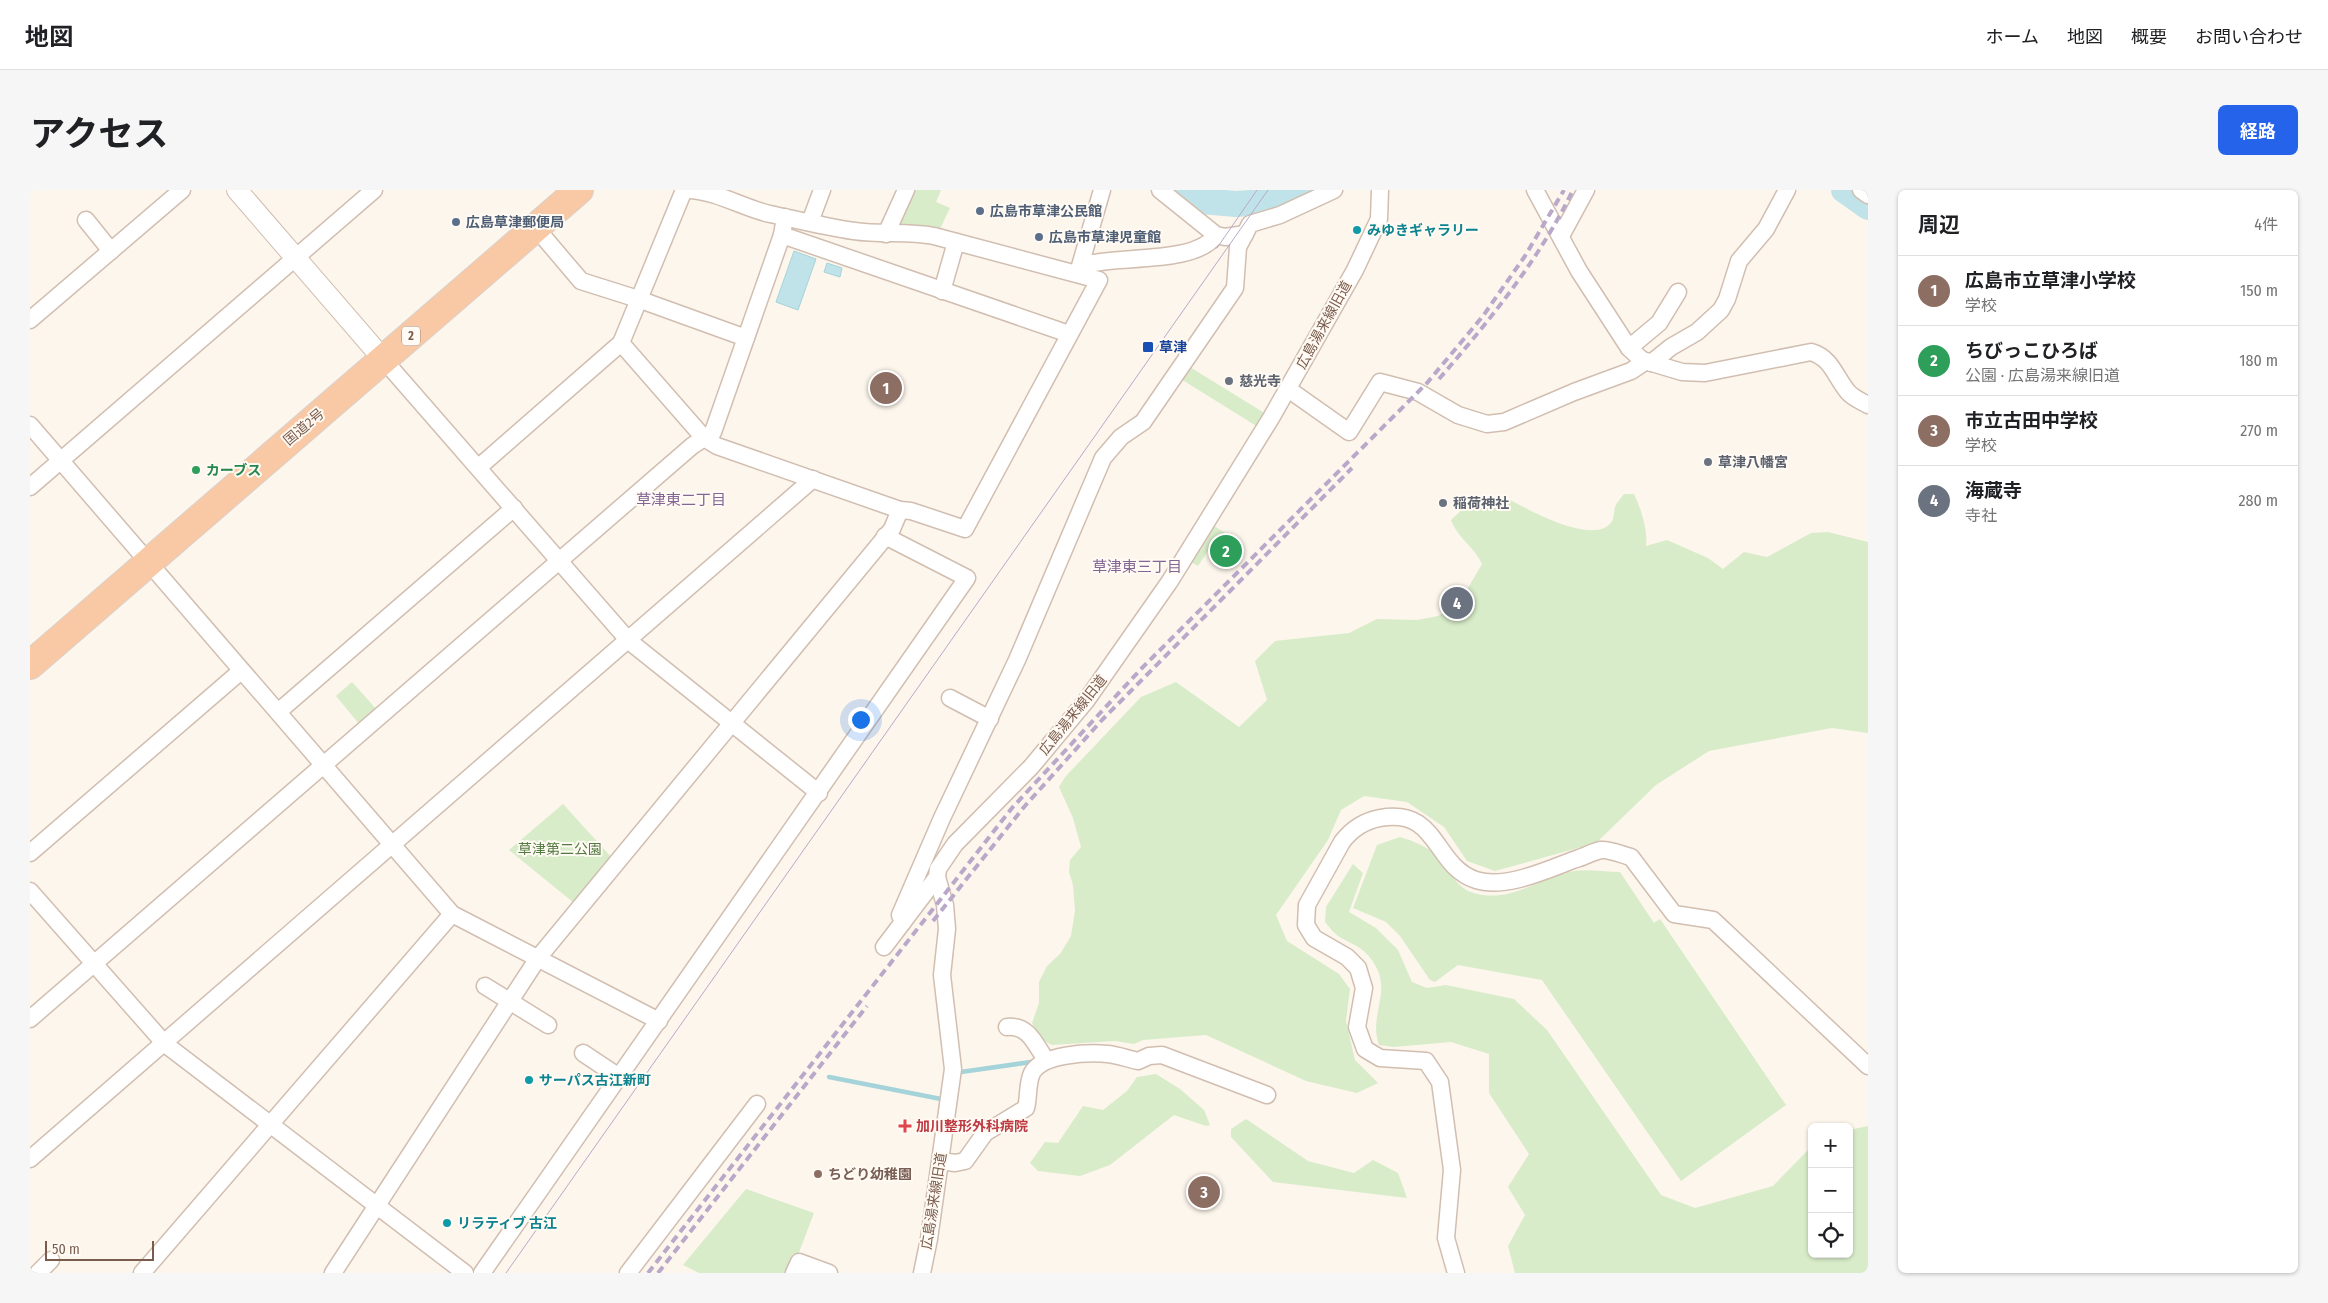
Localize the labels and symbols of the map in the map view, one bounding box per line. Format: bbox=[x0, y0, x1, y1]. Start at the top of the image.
place label: 広島市草津公民館 bbox=[990, 203, 1102, 220]
marker: 広島市草津公民館 bbox=[974, 205, 986, 217]
place label: 広島草津郵便局 bbox=[466, 214, 564, 231]
marker: 広島草津郵便局 bbox=[450, 216, 462, 228]
place label: みゆきギャラリー bbox=[1367, 222, 1479, 239]
marker: みゆきギャラリー bbox=[1351, 224, 1363, 236]
place label: 広島市草津児童館 bbox=[1049, 229, 1161, 246]
marker: 広島市草津児童館 bbox=[1033, 231, 1045, 243]
street label: 広島湯来線旧道 bbox=[1293, 278, 1355, 372]
road number: 2 bbox=[402, 326, 420, 346]
place label: 草津 bbox=[1159, 339, 1187, 356]
marker: 草津 bbox=[1141, 340, 1155, 354]
pin: 1 bbox=[870, 369, 902, 407]
place label: 慈光寺 bbox=[1239, 373, 1281, 390]
marker: 慈光寺 bbox=[1223, 375, 1235, 387]
street label: 国道2号 bbox=[280, 405, 328, 449]
place label: 草津八幡宮 bbox=[1718, 454, 1788, 471]
marker: 草津八幡宮 bbox=[1702, 456, 1714, 468]
place label: カーブス bbox=[206, 462, 261, 479]
marker: カーブス bbox=[190, 464, 202, 476]
district label: 草津東二丁目 bbox=[636, 491, 726, 509]
place label: 稲荷神社 bbox=[1453, 495, 1509, 512]
marker: 稲荷神社 bbox=[1437, 497, 1449, 509]
pin: 2 bbox=[1210, 532, 1242, 570]
district label: 草津東三丁目 bbox=[1092, 558, 1182, 576]
pin: 4 bbox=[1441, 584, 1473, 622]
street label: 広島湯来線旧道 bbox=[1036, 672, 1110, 758]
your location bbox=[848, 707, 874, 733]
park label: 草津第二公園 bbox=[518, 841, 602, 858]
place label: サーパス古江新町 bbox=[539, 1072, 651, 1089]
marker: サーパス古江新町 bbox=[523, 1074, 535, 1086]
place label: 加川整形外科病院 bbox=[916, 1118, 1028, 1135]
marker: 加川整形外科病院 bbox=[898, 1119, 912, 1133]
street label: 広島湯来線旧道 bbox=[918, 1151, 950, 1251]
place label: ちどり幼稚園 bbox=[828, 1166, 912, 1183]
marker: ちどり幼稚園 bbox=[812, 1168, 824, 1180]
pin: 3 bbox=[1188, 1173, 1220, 1211]
place label: リラティブ 古江 bbox=[457, 1215, 557, 1232]
marker: リラティブ 古江 bbox=[441, 1217, 453, 1229]
scale bar bbox=[45, 1238, 154, 1261]

